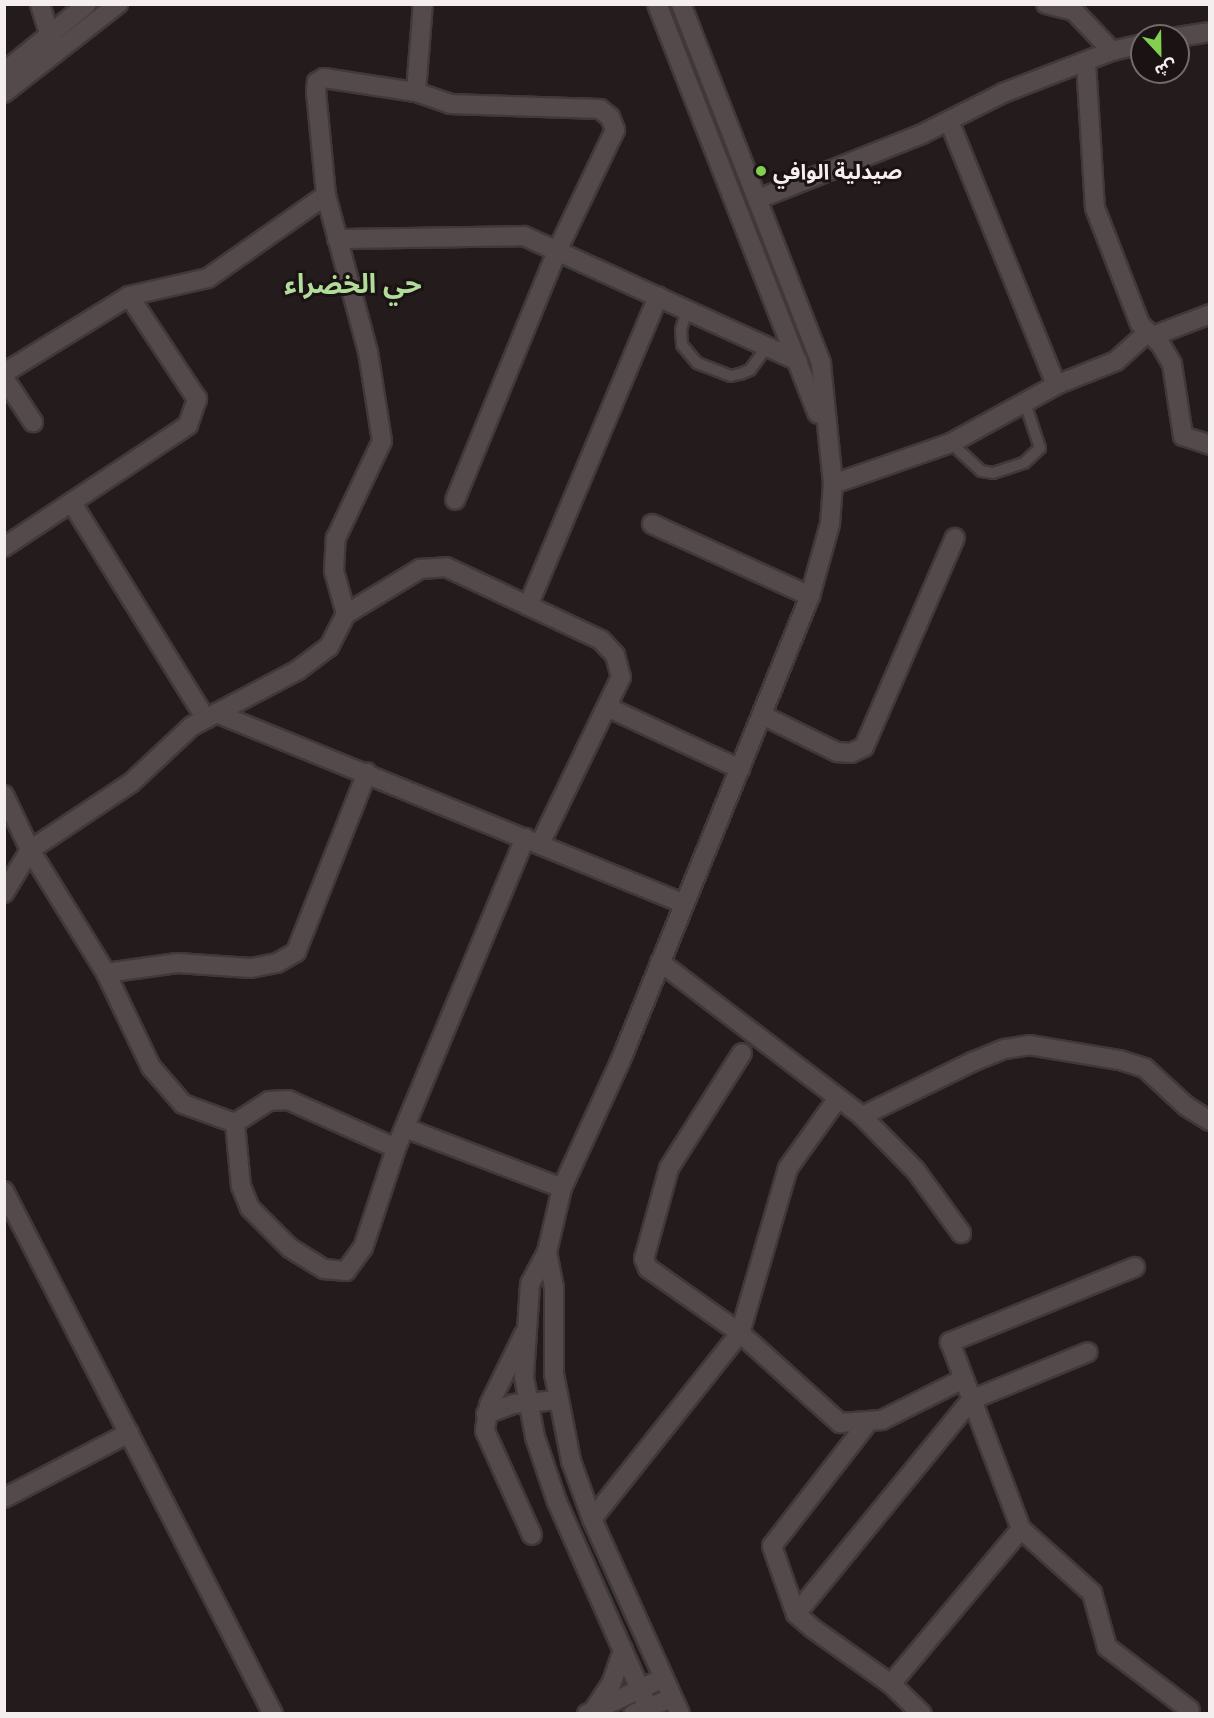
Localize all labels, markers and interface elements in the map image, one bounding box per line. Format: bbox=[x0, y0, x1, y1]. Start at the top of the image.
north arrow bbox=[1130, 24, 1190, 84]
text: ش bbox=[1152, 55, 1180, 83]
place label: صيدلية الوافي bbox=[773, 158, 902, 184]
marker: صيدلية الوافي bbox=[754, 164, 768, 178]
district label: حي الخضراء bbox=[284, 267, 422, 299]

